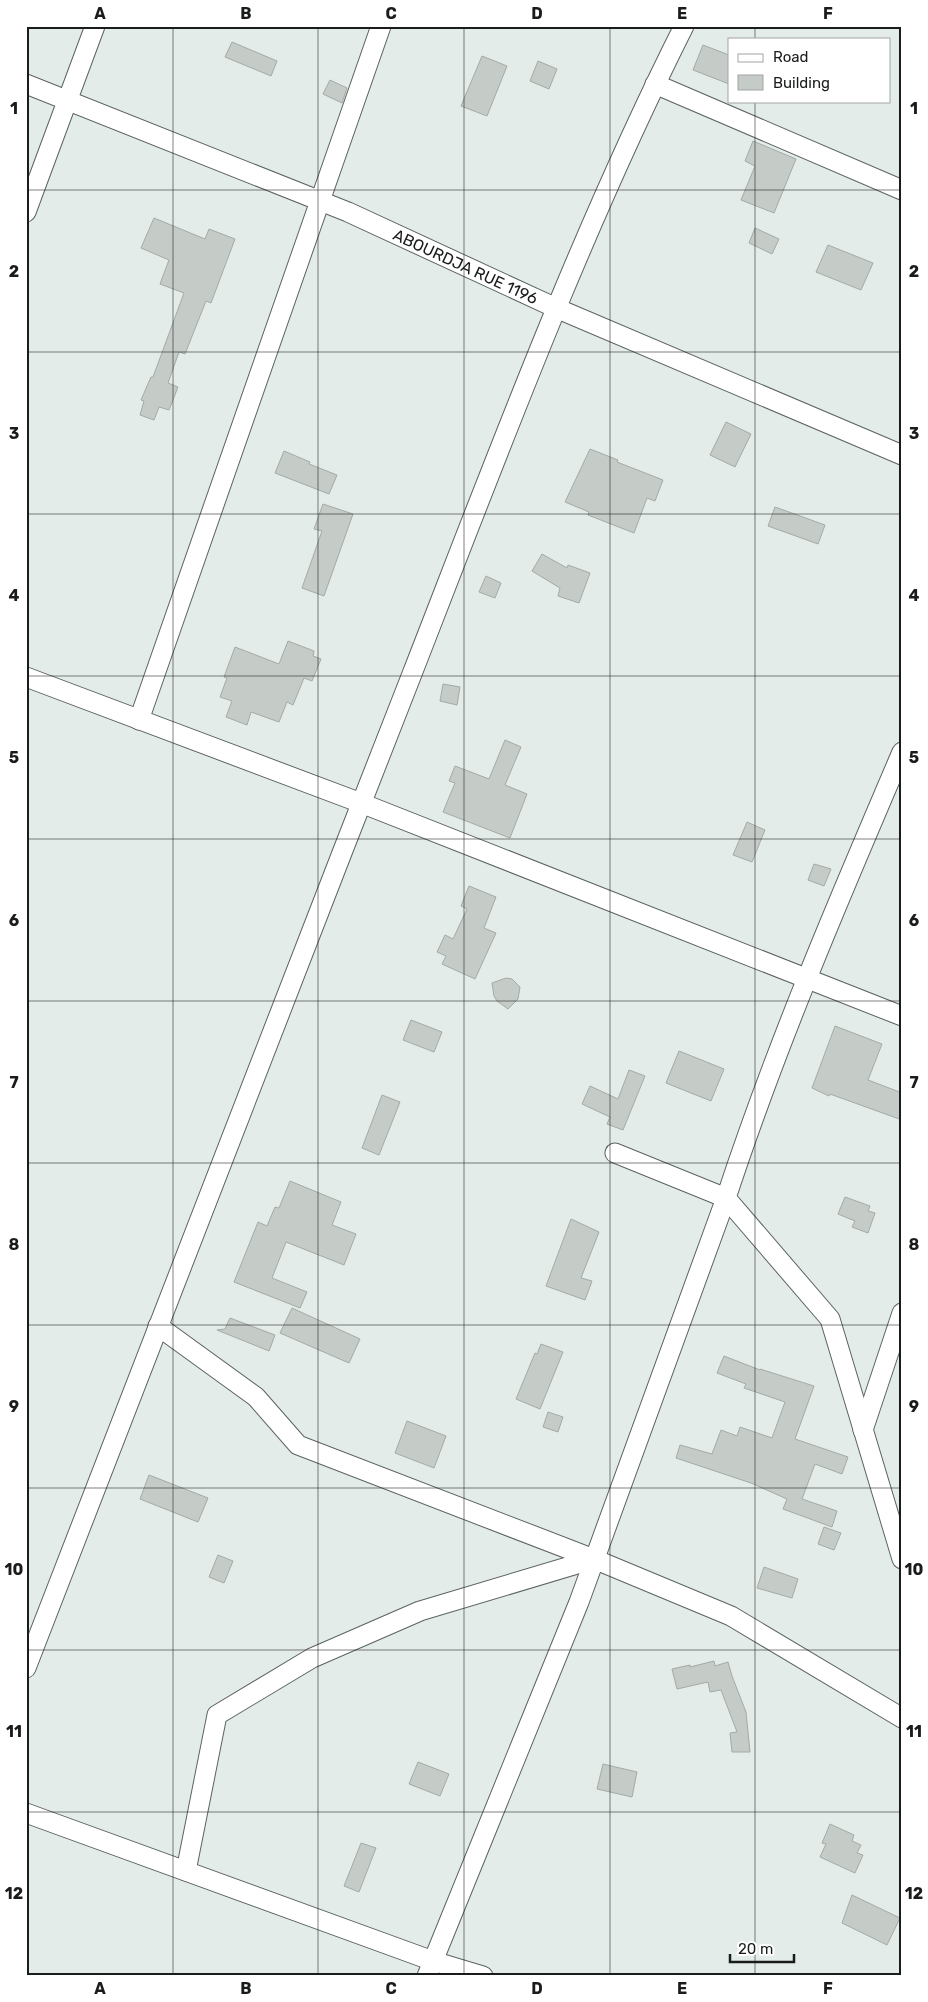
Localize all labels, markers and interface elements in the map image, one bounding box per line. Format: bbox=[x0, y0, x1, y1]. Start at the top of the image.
text: A bbox=[94, 4, 106, 23]
text: B bbox=[240, 4, 252, 23]
text: C bbox=[385, 4, 397, 23]
text: D bbox=[531, 4, 543, 23]
text: E bbox=[677, 4, 687, 23]
text: F bbox=[823, 4, 833, 23]
legend bbox=[728, 38, 890, 102]
text: Road bbox=[773, 48, 809, 66]
text: Building bbox=[773, 74, 830, 92]
text: 1 bbox=[10, 99, 18, 118]
text: 1 bbox=[910, 99, 918, 118]
street label: ABOURDJA RUE 1196 bbox=[390, 225, 541, 308]
text: 2 bbox=[9, 262, 19, 281]
text: 2 bbox=[909, 262, 919, 281]
text: 3 bbox=[9, 424, 19, 443]
text: 3 bbox=[909, 424, 919, 443]
text: 4 bbox=[9, 586, 20, 605]
text: 4 bbox=[909, 586, 920, 605]
text: 5 bbox=[9, 748, 19, 767]
text: 5 bbox=[909, 748, 919, 767]
text: 6 bbox=[9, 911, 19, 930]
text: 6 bbox=[909, 911, 919, 930]
text: 7 bbox=[9, 1073, 19, 1092]
text: 7 bbox=[909, 1073, 919, 1092]
text: 8 bbox=[9, 1235, 20, 1254]
text: 8 bbox=[909, 1235, 920, 1254]
text: 9 bbox=[9, 1397, 19, 1416]
text: 9 bbox=[909, 1397, 919, 1416]
text: 10 bbox=[5, 1560, 24, 1579]
text: 10 bbox=[905, 1560, 924, 1579]
text: 11 bbox=[6, 1722, 22, 1741]
text: 11 bbox=[906, 1722, 922, 1741]
text: 12 bbox=[5, 1884, 23, 1903]
text: 12 bbox=[905, 1884, 923, 1903]
scale bar bbox=[730, 1932, 794, 1964]
text: 20 m bbox=[738, 1940, 773, 1958]
text: A bbox=[94, 1979, 106, 1998]
text: B bbox=[240, 1979, 252, 1998]
text: C bbox=[385, 1979, 397, 1998]
text: D bbox=[531, 1979, 543, 1998]
text: E bbox=[677, 1979, 687, 1998]
text: F bbox=[823, 1979, 833, 1998]

